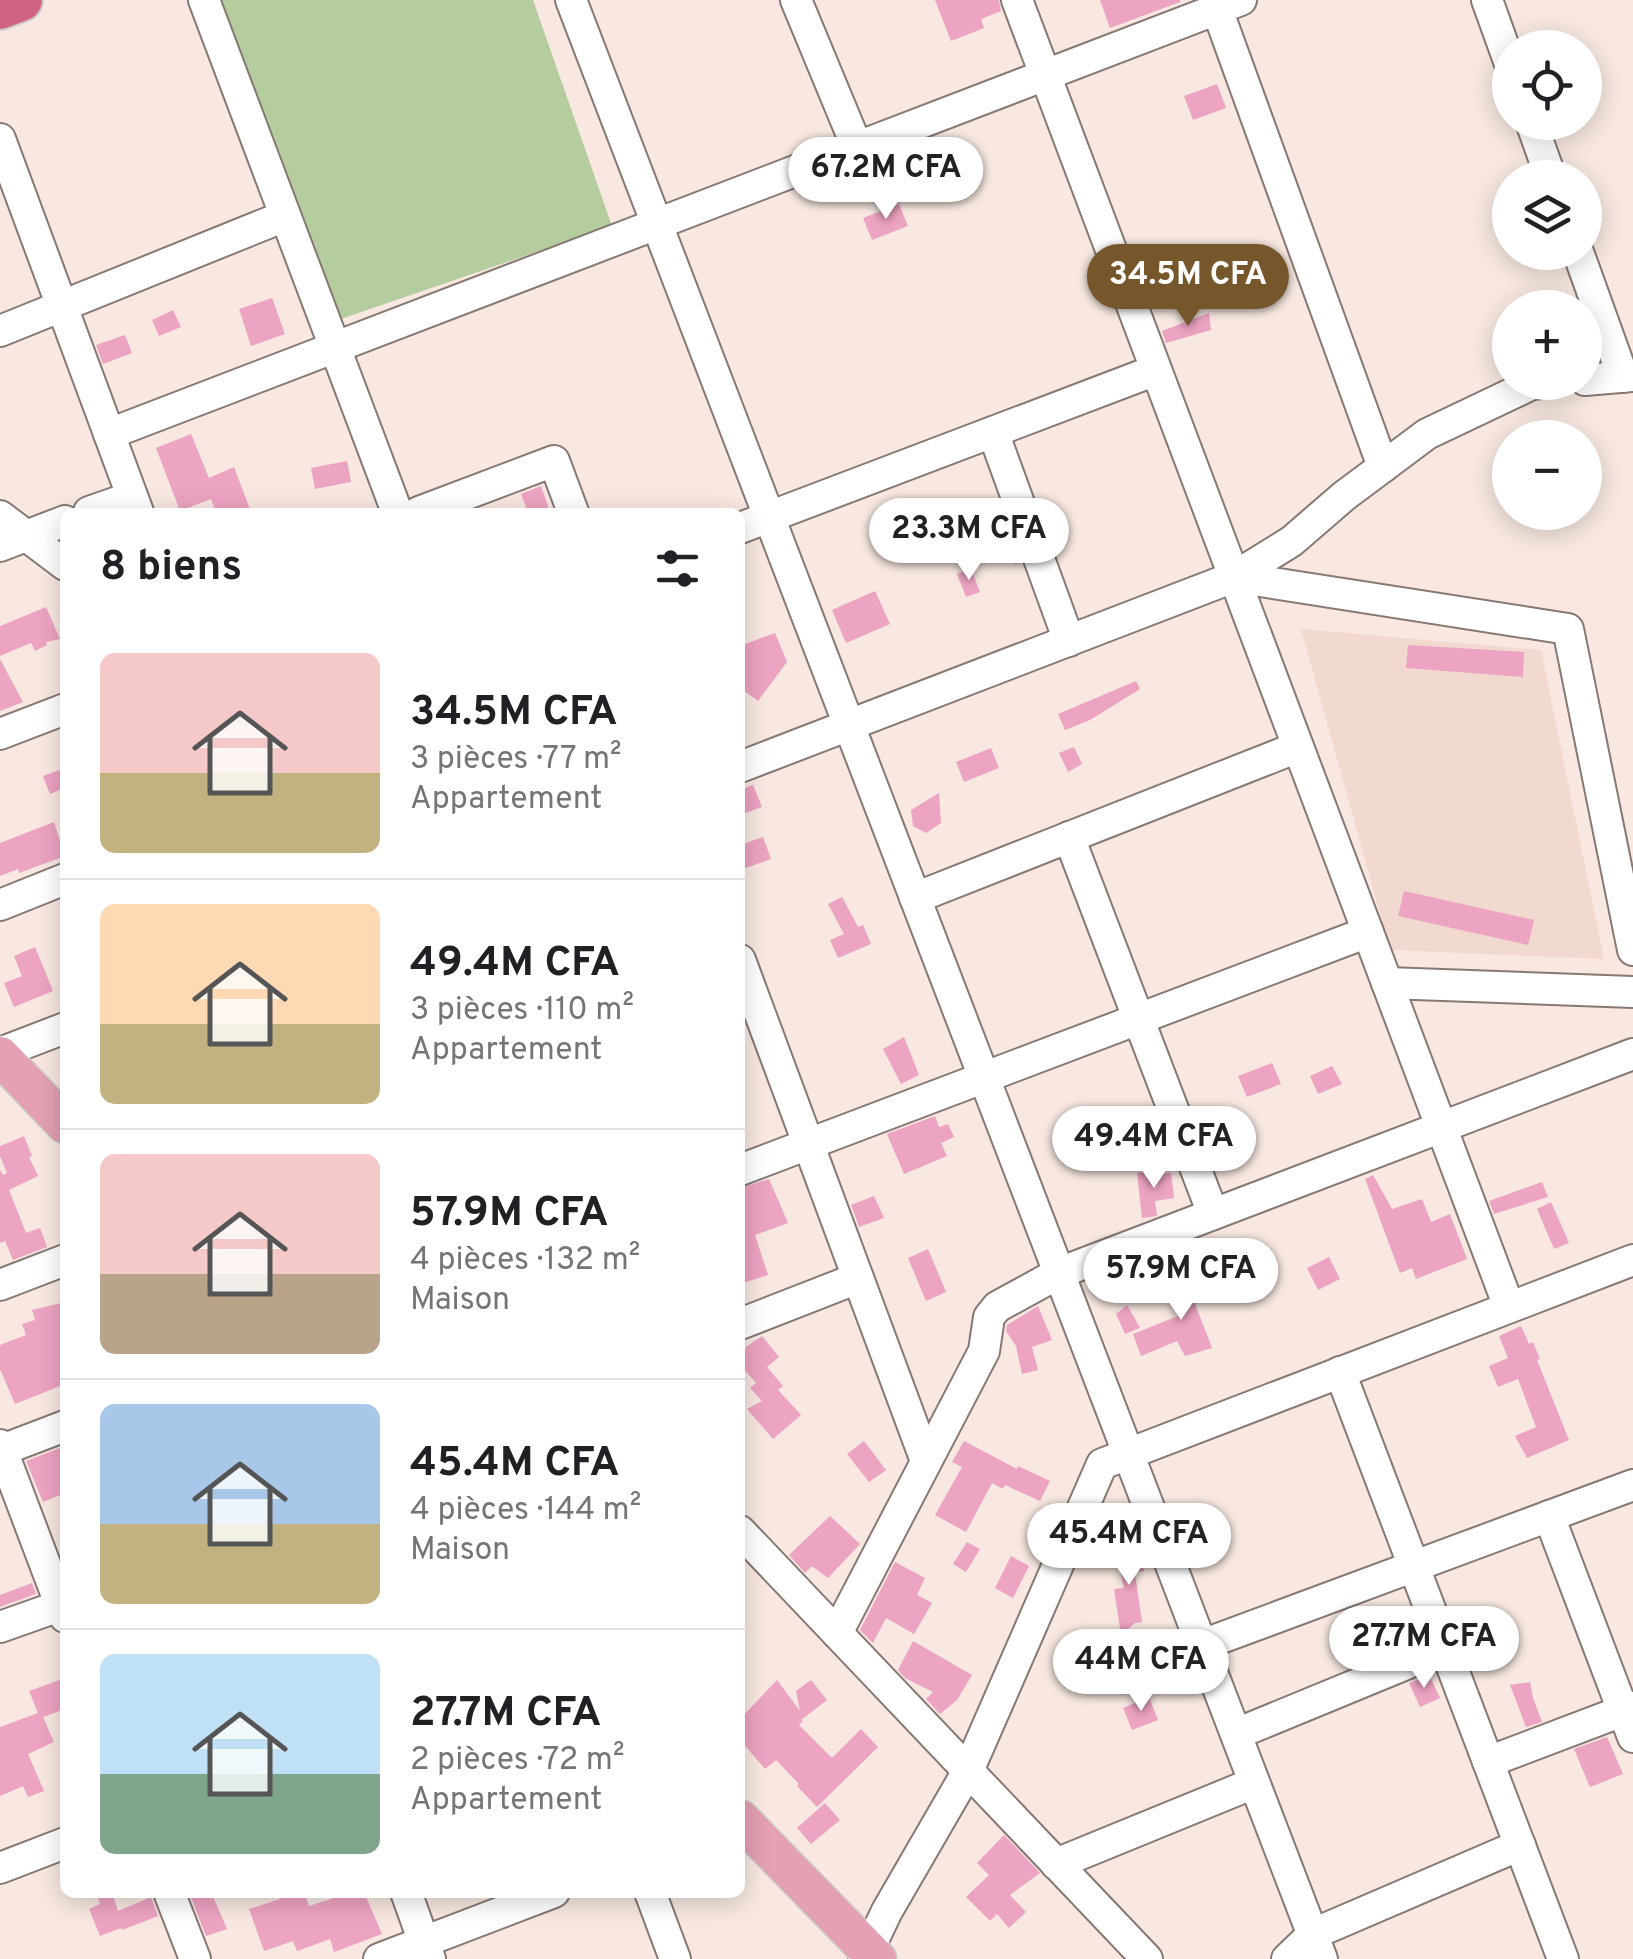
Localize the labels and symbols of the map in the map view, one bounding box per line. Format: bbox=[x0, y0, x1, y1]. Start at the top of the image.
pin: 67.2M CFA bbox=[772, 137, 1000, 222]
pin: 34.5M CFA bbox=[1074, 244, 1302, 329]
pin: 23.3M CFA bbox=[855, 498, 1083, 583]
pin: 49.4M CFA bbox=[1040, 1106, 1268, 1191]
pin: 57.9M CFA bbox=[1067, 1238, 1295, 1323]
pin: 45.4M CFA bbox=[1015, 1503, 1243, 1588]
pin: 27.7M CFA bbox=[1310, 1606, 1538, 1691]
pin: 44M CFA bbox=[1049, 1629, 1233, 1714]

